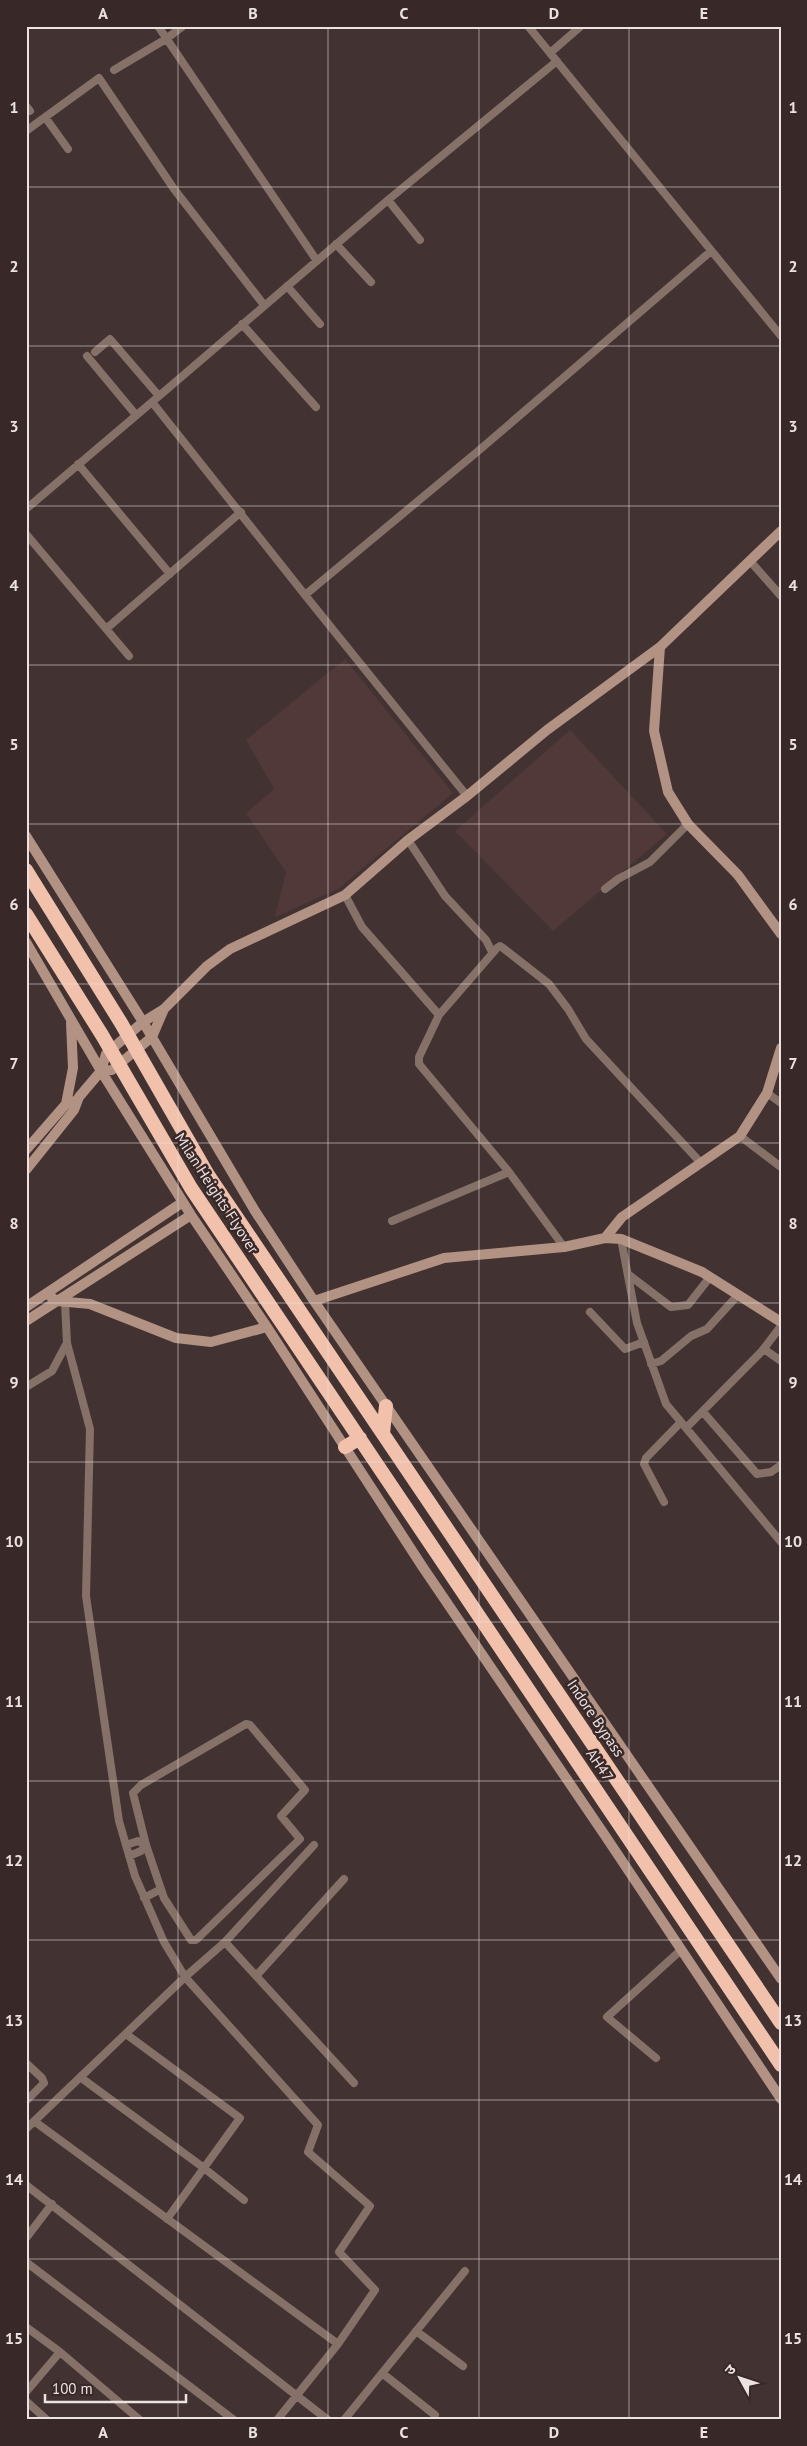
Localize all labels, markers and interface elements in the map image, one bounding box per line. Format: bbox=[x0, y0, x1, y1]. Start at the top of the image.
text: A bbox=[98, 3, 108, 23]
text: B bbox=[248, 3, 258, 23]
text: C bbox=[400, 3, 409, 23]
text: D bbox=[549, 3, 559, 23]
text: E bbox=[700, 3, 708, 23]
text: 1 bbox=[9, 97, 19, 117]
text: 1 bbox=[788, 97, 798, 117]
text: 2 bbox=[9, 256, 19, 276]
text: 2 bbox=[788, 256, 798, 276]
text: 3 bbox=[9, 416, 19, 436]
text: 3 bbox=[788, 416, 798, 436]
text: 4 bbox=[9, 575, 19, 595]
text: 4 bbox=[788, 575, 798, 595]
text: 5 bbox=[9, 734, 19, 754]
text: 5 bbox=[788, 734, 798, 754]
text: 6 bbox=[9, 894, 19, 914]
text: 6 bbox=[788, 894, 798, 914]
text: 7 bbox=[9, 1053, 19, 1073]
text: 7 bbox=[788, 1053, 798, 1073]
street label: Milan Heights Flyover bbox=[171, 1129, 263, 1257]
text: 8 bbox=[9, 1213, 19, 1233]
text: 8 bbox=[788, 1213, 798, 1233]
text: 9 bbox=[9, 1372, 19, 1392]
text: 9 bbox=[788, 1372, 798, 1392]
text: 10 bbox=[5, 1531, 23, 1551]
text: 10 bbox=[784, 1531, 802, 1551]
street label: Indore Bypass bbox=[563, 1676, 629, 1760]
text: 11 bbox=[5, 1691, 23, 1711]
text: 11 bbox=[784, 1691, 802, 1711]
street label: AH47 bbox=[582, 1745, 618, 1785]
text: 12 bbox=[5, 1850, 23, 1870]
text: 12 bbox=[784, 1850, 802, 1870]
text: 13 bbox=[5, 2010, 23, 2030]
text: 13 bbox=[784, 2010, 802, 2030]
text: 14 bbox=[5, 2169, 23, 2189]
text: 14 bbox=[784, 2169, 802, 2189]
text: 15 bbox=[5, 2328, 23, 2348]
text: 15 bbox=[784, 2328, 802, 2348]
north arrow bbox=[714, 2354, 764, 2404]
text: उ bbox=[721, 2360, 740, 2379]
scale bar bbox=[45, 2371, 186, 2403]
text: 100 m bbox=[52, 2379, 93, 2398]
text: A bbox=[98, 2422, 108, 2442]
text: B bbox=[248, 2422, 258, 2442]
text: C bbox=[400, 2422, 409, 2442]
text: D bbox=[549, 2422, 559, 2442]
text: E bbox=[700, 2422, 708, 2442]

